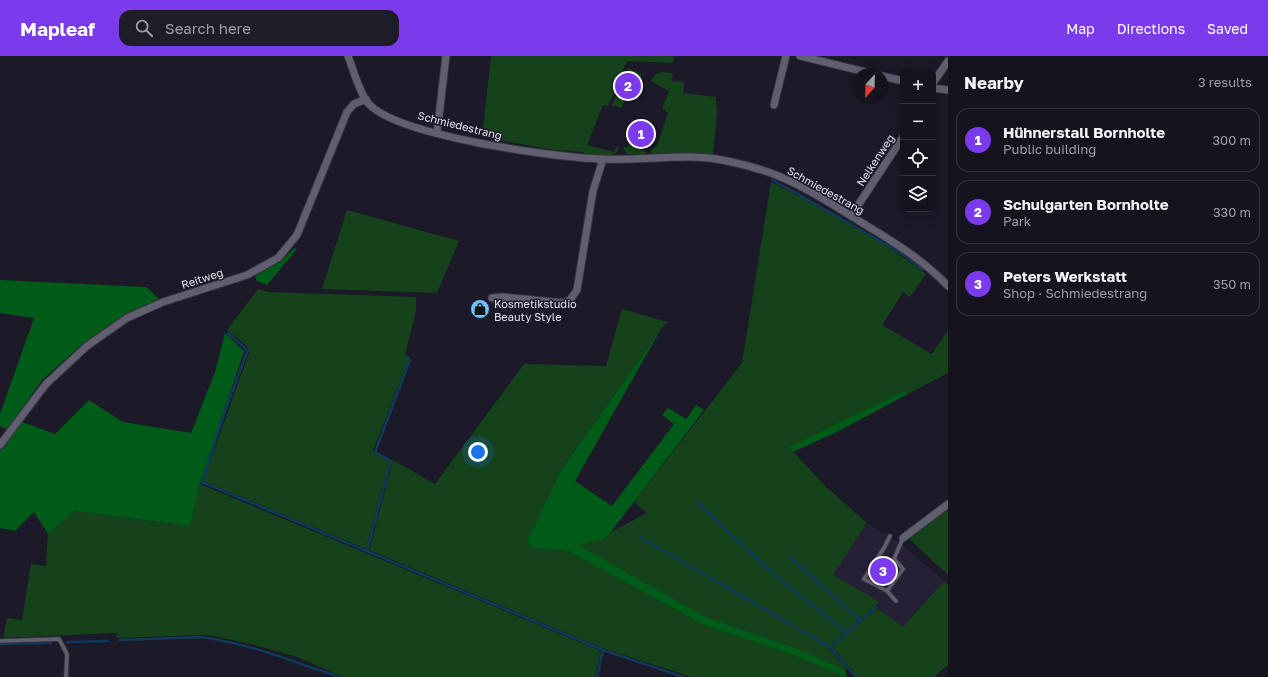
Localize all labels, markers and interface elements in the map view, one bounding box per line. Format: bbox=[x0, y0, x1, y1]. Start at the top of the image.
search box bbox=[119, 10, 399, 46]
text: Mapleaf bbox=[20, 17, 95, 40]
icon: search bbox=[133, 17, 155, 39]
text: Search here bbox=[165, 19, 251, 37]
text: Map bbox=[1066, 20, 1095, 37]
text: Directions bbox=[1117, 20, 1185, 37]
text: Saved bbox=[1207, 20, 1248, 37]
north arrow bbox=[852, 68, 888, 104]
map controls bbox=[900, 68, 936, 212]
button: + bbox=[900, 68, 936, 104]
pin: 2 bbox=[615, 71, 641, 101]
text: Nearby bbox=[964, 72, 1024, 93]
text: 3 results bbox=[1198, 74, 1252, 90]
button: − bbox=[900, 104, 936, 140]
street label: Schmiedestrang bbox=[417, 108, 503, 142]
pin: 1 bbox=[628, 119, 654, 149]
text: Hühnerstall Bornholte bbox=[1003, 123, 1165, 141]
street label: Nelkenweg bbox=[853, 132, 897, 188]
text: 1 bbox=[975, 132, 981, 148]
text: 300 m bbox=[1213, 132, 1251, 148]
button: locate bbox=[900, 140, 936, 176]
text: Public building bbox=[1003, 141, 1096, 157]
street label: Schmiedestrang bbox=[785, 163, 867, 217]
button: layers bbox=[900, 176, 936, 212]
text: Schulgarten Bornholte bbox=[1003, 195, 1169, 213]
text: 2 bbox=[974, 204, 982, 220]
text: 330 m bbox=[1213, 204, 1251, 220]
text: Park bbox=[1003, 213, 1031, 229]
street label: Reitweg bbox=[179, 265, 225, 291]
text: Peters Werkstatt bbox=[1003, 267, 1127, 285]
text: 3 bbox=[974, 276, 982, 292]
text: 350 m bbox=[1213, 276, 1251, 292]
text: Shop · Schmiedestrang bbox=[1003, 285, 1147, 301]
place label: Kosmetikstudio Beauty Style bbox=[494, 297, 577, 323]
shop icon: Kosmetikstudio Beauty Style bbox=[469, 298, 491, 320]
your location bbox=[468, 442, 488, 462]
pin: 3 bbox=[870, 556, 896, 586]

